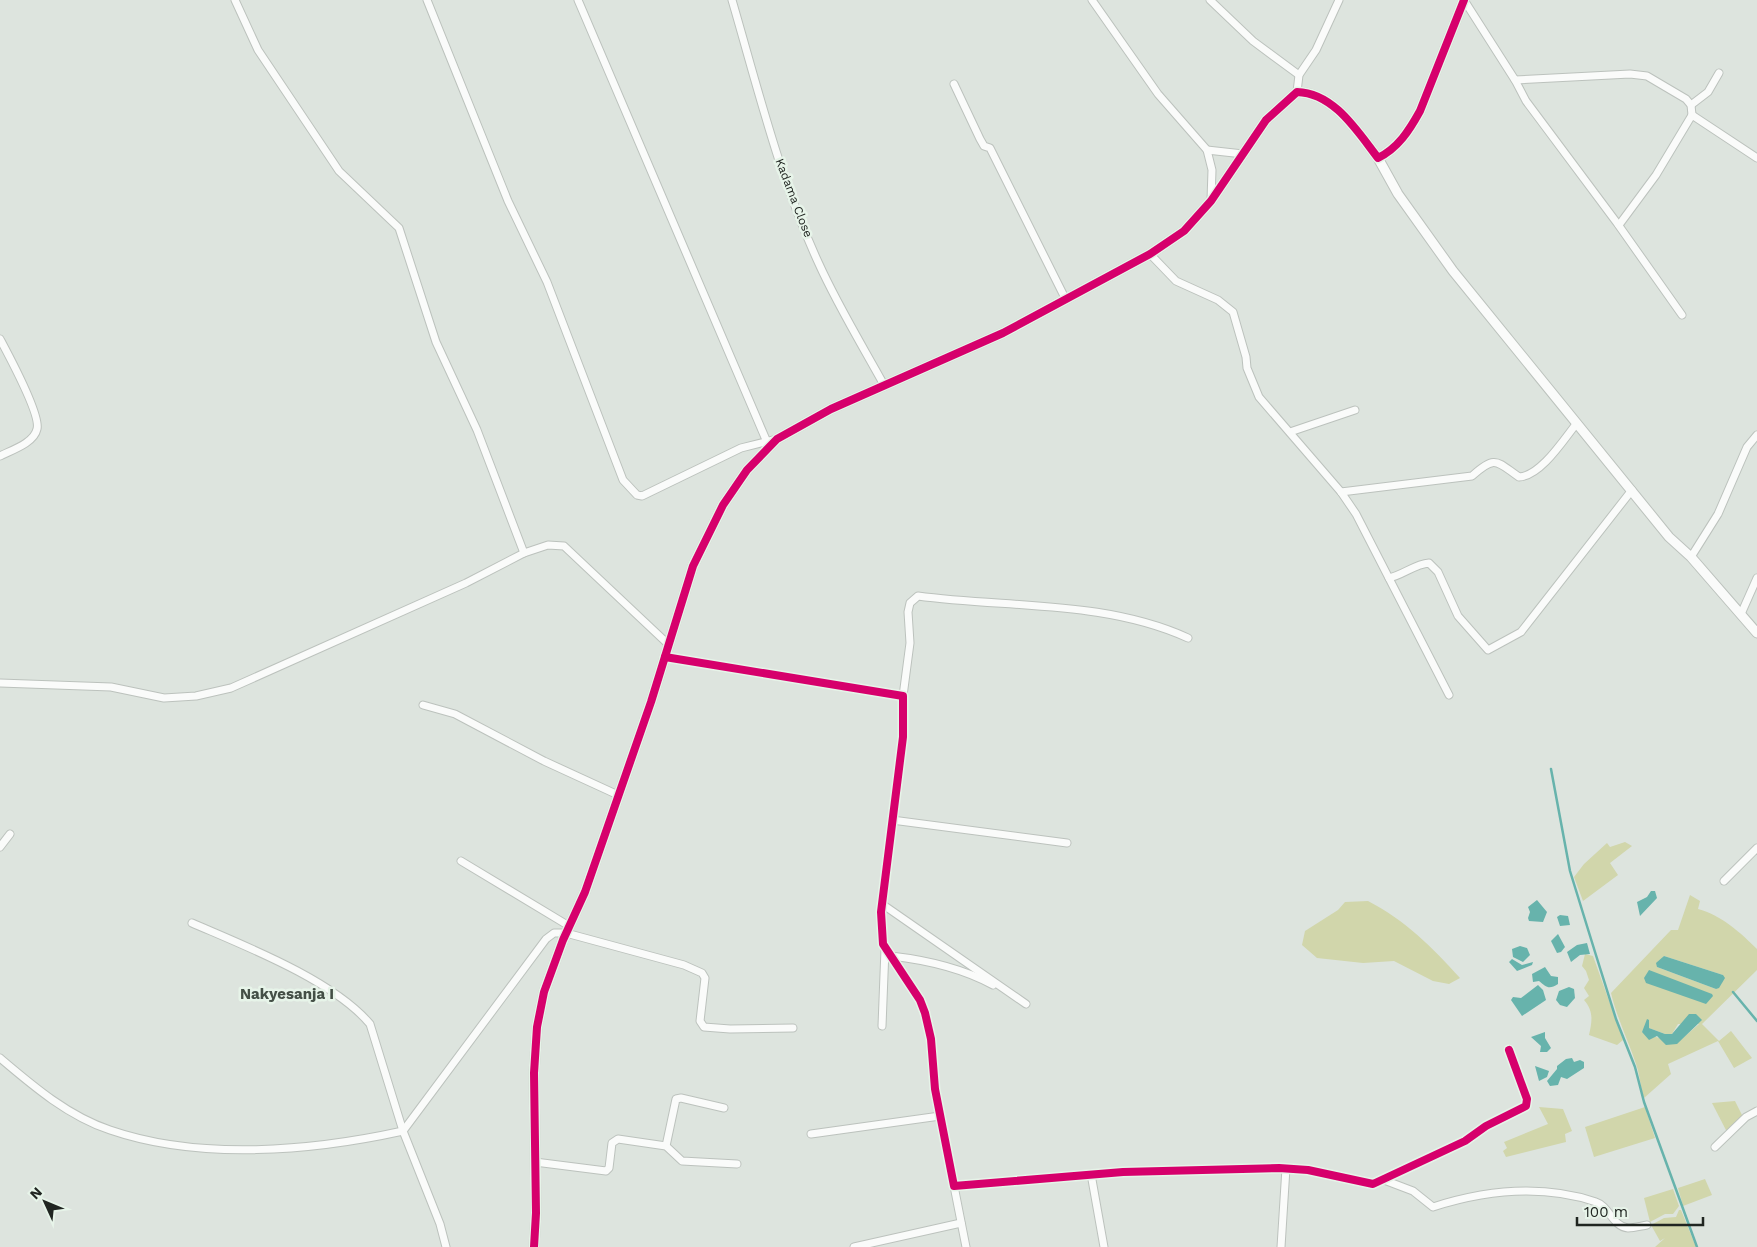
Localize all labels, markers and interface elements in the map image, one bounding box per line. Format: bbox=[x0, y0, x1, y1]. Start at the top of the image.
street label: Kadama Close bbox=[773, 157, 815, 239]
district label: Nakyesanja I bbox=[240, 985, 334, 1003]
north arrow bbox=[20, 1177, 70, 1227]
text: N bbox=[26, 1184, 45, 1202]
scale bar bbox=[1577, 1194, 1703, 1226]
text: 100 m bbox=[1584, 1203, 1628, 1221]

